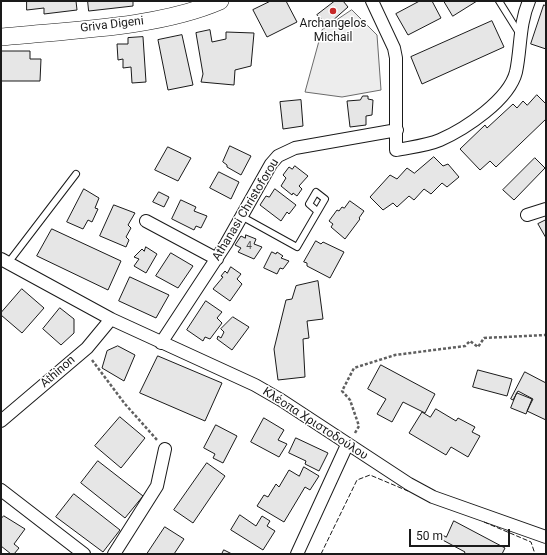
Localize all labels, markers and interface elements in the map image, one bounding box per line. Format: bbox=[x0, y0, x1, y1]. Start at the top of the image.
marker: Archangelos Michail bbox=[328, 6, 338, 16]
street label: Griva Digeni bbox=[79, 14, 145, 36]
place label: Archangelos Michail bbox=[300, 17, 366, 45]
street label: Athanasi Christoforou bbox=[210, 156, 282, 264]
house number: 4 bbox=[246, 240, 252, 252]
street label: Athinon bbox=[38, 353, 78, 391]
street label: Κλέοπα Χριστοδούλου bbox=[260, 385, 370, 463]
scale bar bbox=[411, 521, 512, 547]
text: 50 m bbox=[416, 529, 443, 543]

